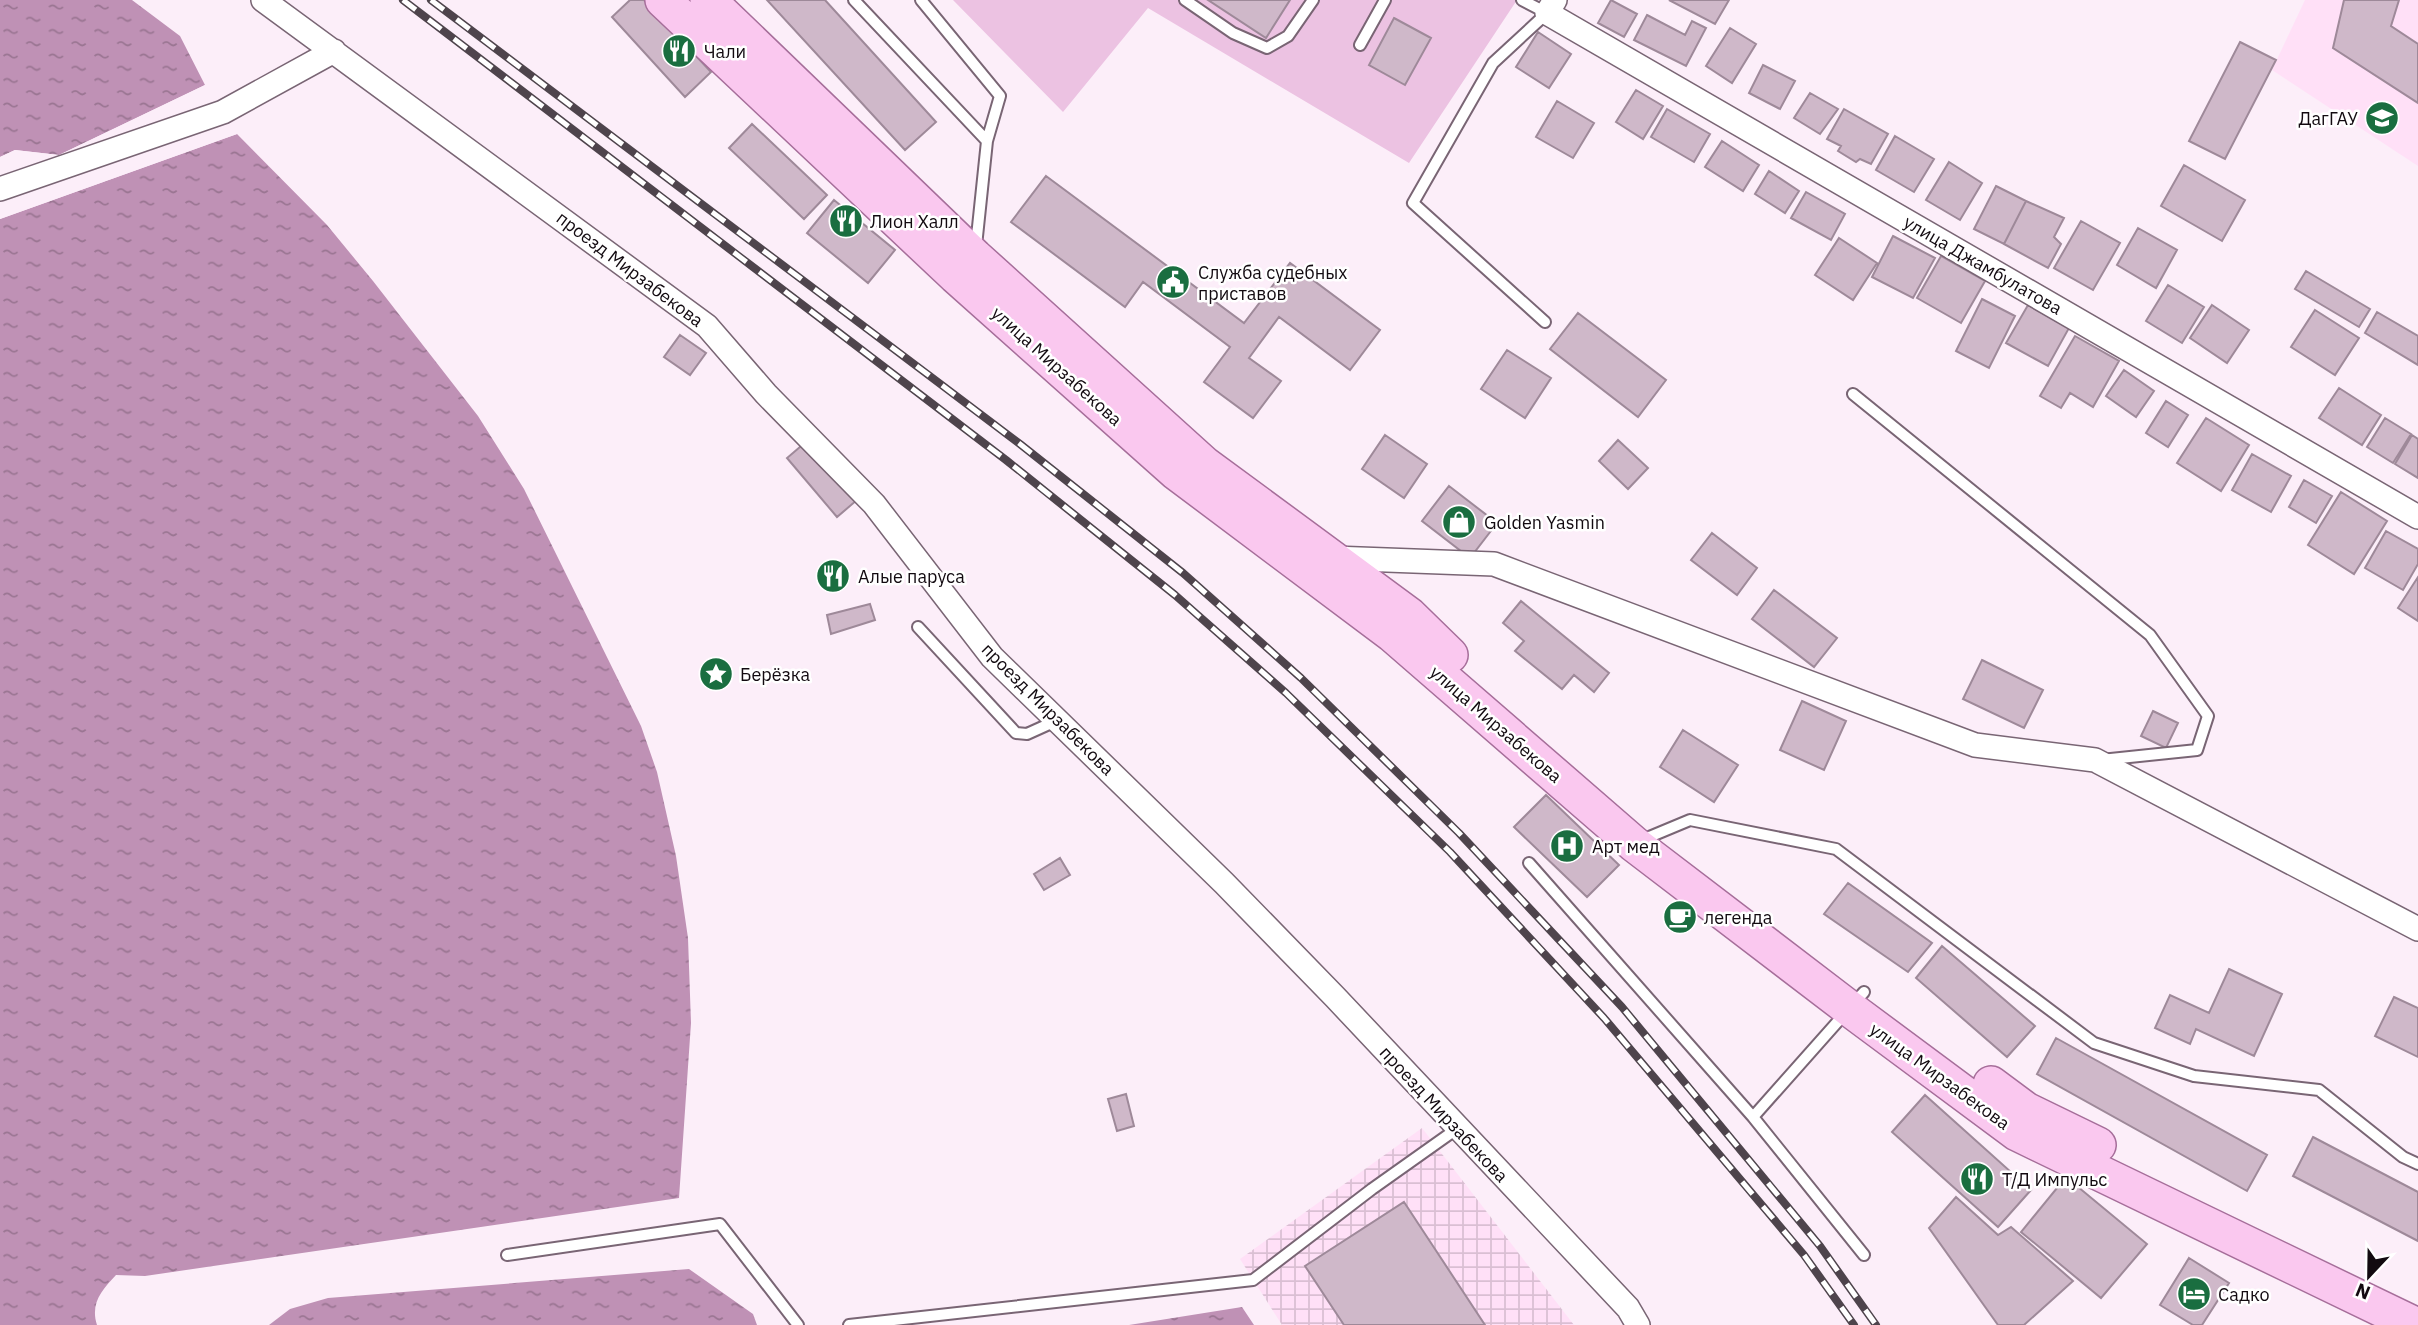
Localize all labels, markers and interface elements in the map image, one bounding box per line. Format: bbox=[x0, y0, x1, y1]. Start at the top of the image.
restaurant icon: Чали bbox=[660, 32, 698, 70]
place label: Чали bbox=[704, 40, 746, 63]
school or university icon: ДагГАУ bbox=[2363, 99, 2401, 137]
place label: ДагГАУ bbox=[2298, 107, 2358, 130]
restaurant icon: Лион Халл bbox=[827, 202, 865, 240]
street label: проезд Мирзабекова bbox=[552, 206, 708, 332]
place label: Лион Халл bbox=[870, 210, 959, 233]
street label: улица Джамбулатова bbox=[1900, 210, 2067, 320]
place label: Служба судебных приставов bbox=[1198, 261, 1348, 305]
public building icon: Служба судебных приставов bbox=[1154, 263, 1192, 301]
street label: улица Мирзабекова bbox=[987, 301, 1127, 431]
shop icon: Golden Yasmin bbox=[1440, 503, 1478, 541]
place label: Golden Yasmin bbox=[1484, 511, 1605, 534]
restaurant icon: Алые паруса bbox=[814, 557, 852, 595]
place label: Алые паруса bbox=[858, 565, 965, 588]
street label: проезд Мирзабекова bbox=[977, 638, 1119, 780]
place icon: Берёзка bbox=[697, 655, 735, 693]
street label: улица Мирзабекова bbox=[1425, 660, 1567, 788]
place label: Берёзка bbox=[740, 663, 810, 686]
hospital icon: Арт мед bbox=[1548, 827, 1586, 865]
place label: Арт мед bbox=[1592, 835, 1660, 858]
cafe icon: легенда bbox=[1661, 898, 1699, 936]
place label: легенда bbox=[1704, 906, 1773, 929]
street label: улица Мирзабекова bbox=[1865, 1017, 2015, 1135]
street label: проезд Мирзабекова bbox=[1375, 1041, 1513, 1187]
restaurant icon: Т/Д Импульс bbox=[1958, 1160, 1996, 1198]
place label: Т/Д Импульс bbox=[2002, 1168, 2107, 1191]
north arrow bbox=[2334, 1241, 2404, 1311]
hotel icon: Садко bbox=[2175, 1275, 2213, 1313]
text: N bbox=[2352, 1278, 2374, 1305]
place label: Садко bbox=[2218, 1283, 2270, 1306]

